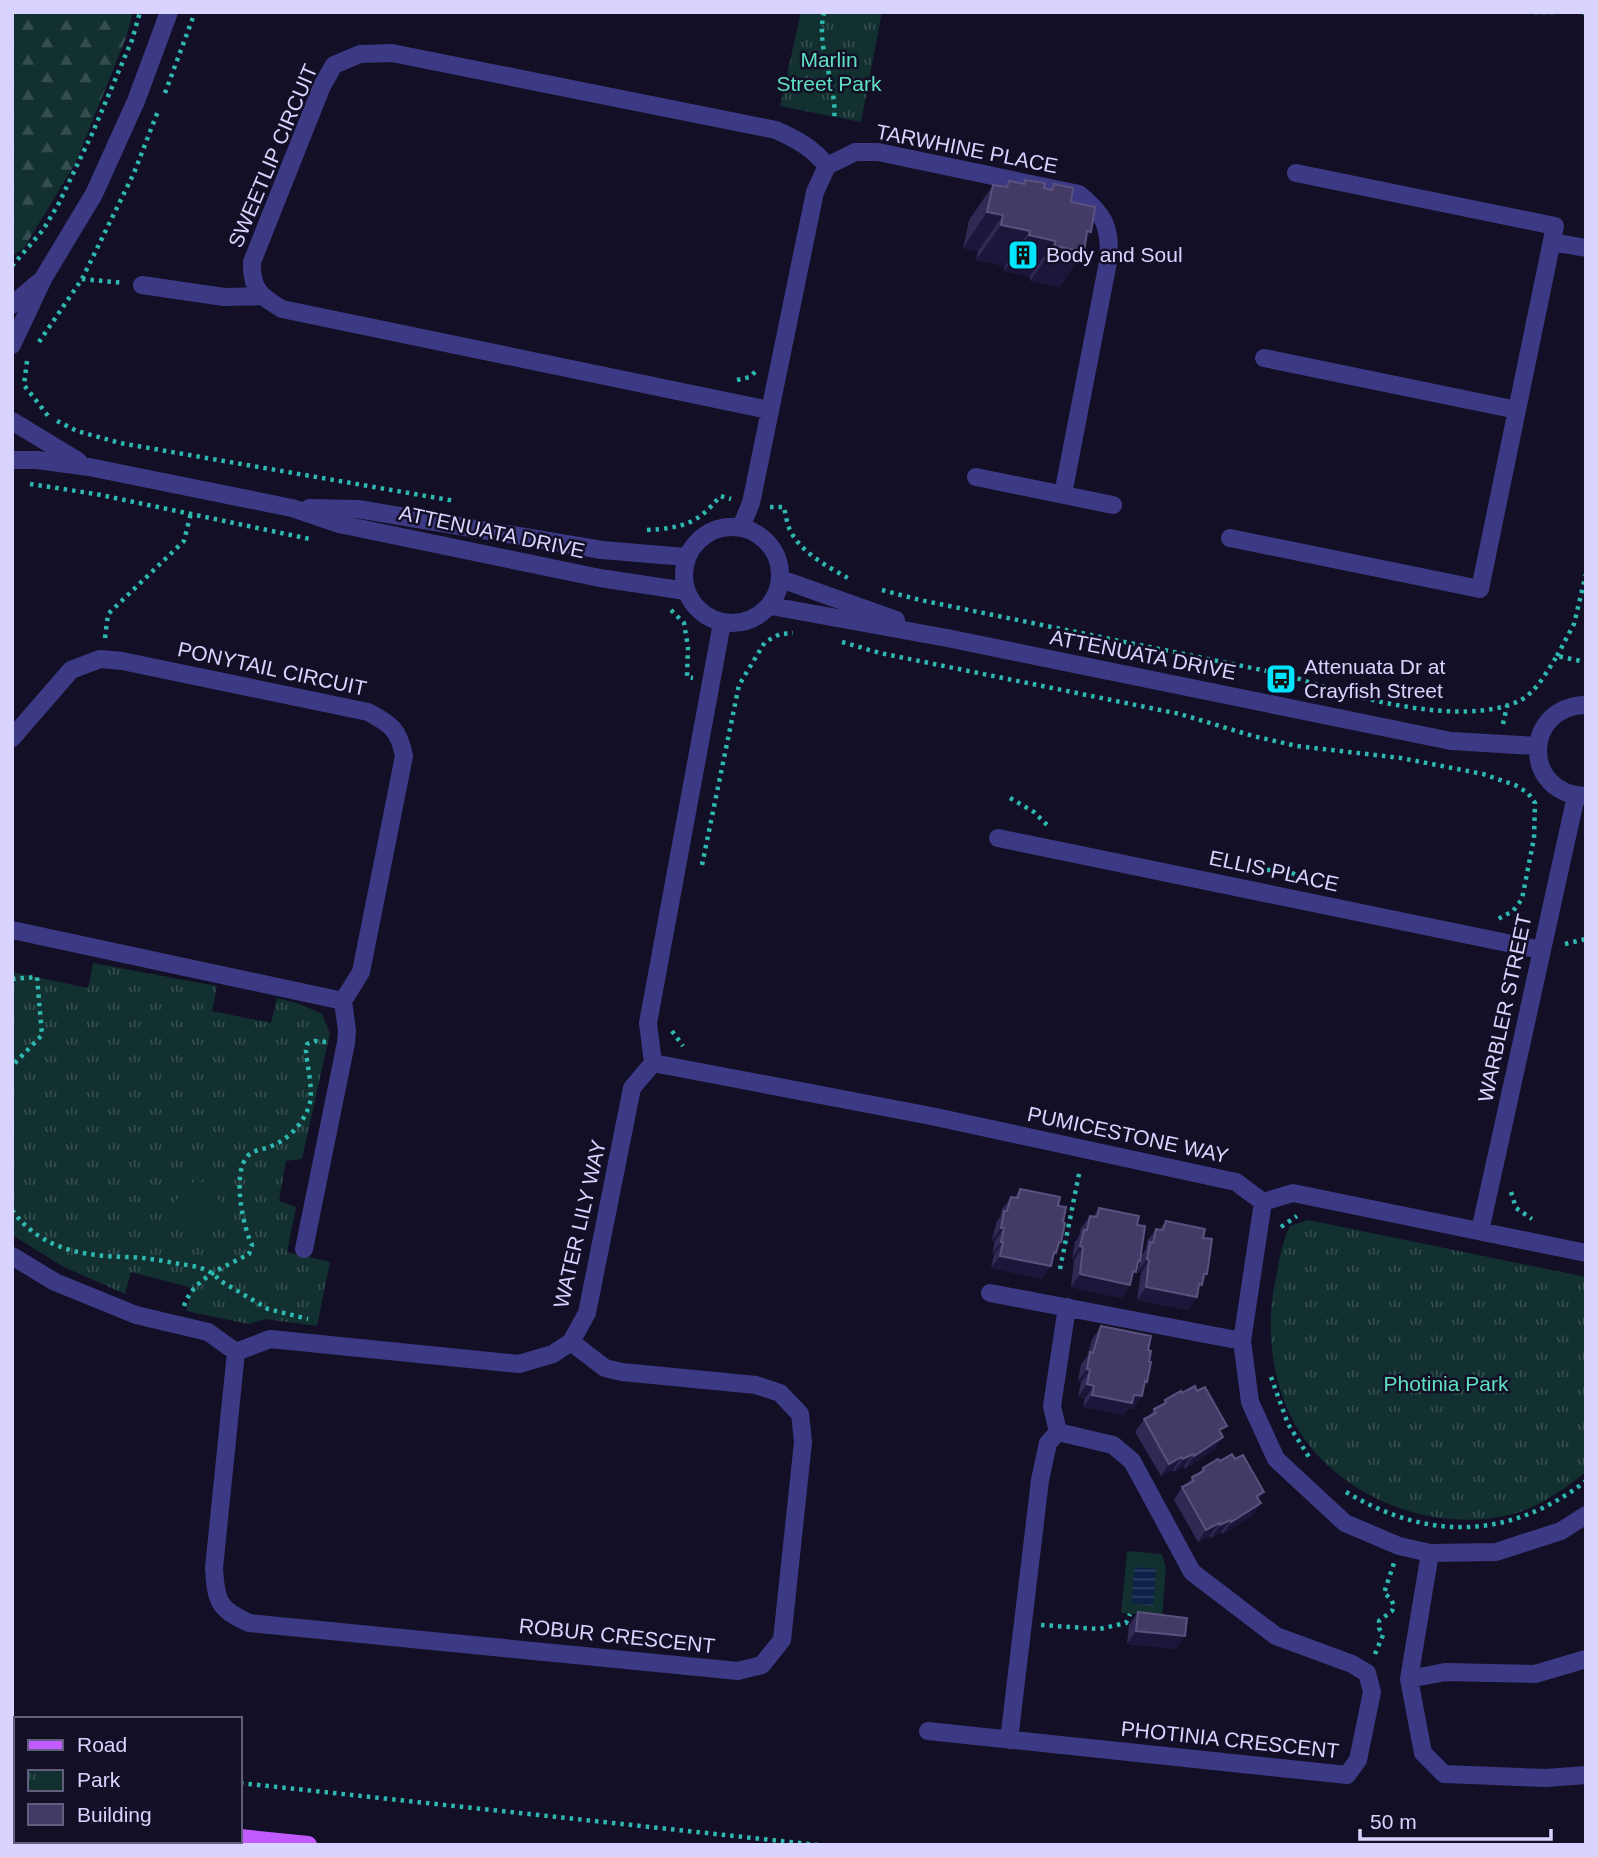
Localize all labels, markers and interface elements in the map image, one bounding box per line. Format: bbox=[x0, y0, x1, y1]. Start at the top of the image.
park label: Marlin Street Park bbox=[776, 48, 882, 95]
street label: SWEETLIP CIRCUIT bbox=[224, 61, 322, 251]
street label: TARWHINE PLACE bbox=[874, 120, 1060, 177]
building icon: Body and Soul bbox=[1006, 238, 1040, 272]
place label: Body and Soul bbox=[1046, 243, 1183, 266]
street label: ATTENUATA DRIVE bbox=[397, 501, 587, 562]
street label: ATTENUATA DRIVE bbox=[1048, 625, 1238, 684]
street label: PONYTAIL CIRCUIT bbox=[176, 637, 369, 700]
place label: Attenuata Dr at Crayfish Street bbox=[1304, 655, 1445, 702]
bus stop icon: Attenuata Dr at Crayfish Street bbox=[1264, 662, 1298, 696]
street label: ELLIS PLACE bbox=[1207, 846, 1341, 895]
street label: WARBLER STREET bbox=[1473, 912, 1536, 1104]
street label: PUMICESTONE WAY bbox=[1025, 1102, 1231, 1167]
street label: WATER LILY WAY bbox=[549, 1138, 610, 1310]
park label: Photinia Park bbox=[1384, 1372, 1509, 1395]
street label: ROBUR CRESCENT bbox=[518, 1614, 716, 1657]
legend bbox=[14, 1717, 242, 1843]
street label: PHOTINIA CRESCENT bbox=[1120, 1717, 1340, 1762]
text: Road bbox=[77, 1733, 127, 1756]
text: Park bbox=[77, 1768, 121, 1791]
scale bar bbox=[1360, 1798, 1551, 1842]
text: Building bbox=[77, 1803, 152, 1826]
text: 50 m bbox=[1370, 1810, 1417, 1833]

